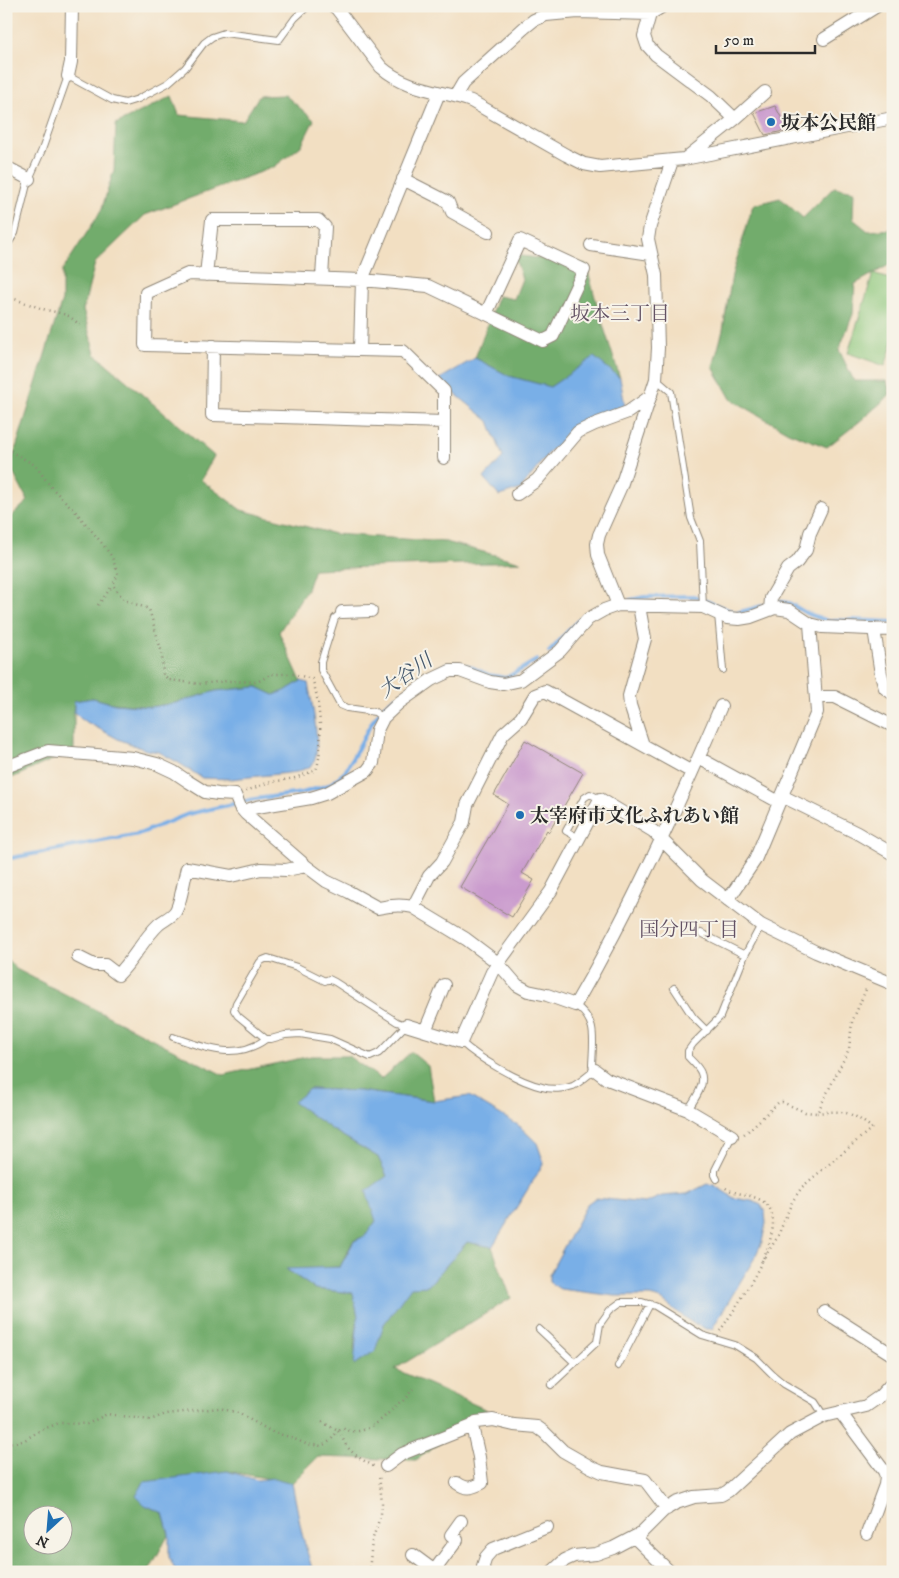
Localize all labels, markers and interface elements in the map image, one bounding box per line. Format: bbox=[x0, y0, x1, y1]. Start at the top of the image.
scale bar bbox=[716, 22, 815, 54]
text: 50 m bbox=[724, 31, 754, 50]
place label: 坂本公民館 bbox=[781, 112, 876, 135]
marker: 坂本公民館 bbox=[765, 116, 777, 128]
district label: 坂本三丁目 bbox=[570, 302, 670, 327]
water label: 大谷川 bbox=[374, 648, 439, 704]
place label: 太宰府市文化ふれあい館 bbox=[530, 805, 739, 828]
marker: 太宰府市文化ふれあい館 bbox=[514, 809, 526, 821]
district label: 国分四丁目 bbox=[639, 918, 739, 943]
north arrow bbox=[22, 1506, 72, 1556]
text: N bbox=[33, 1530, 52, 1551]

